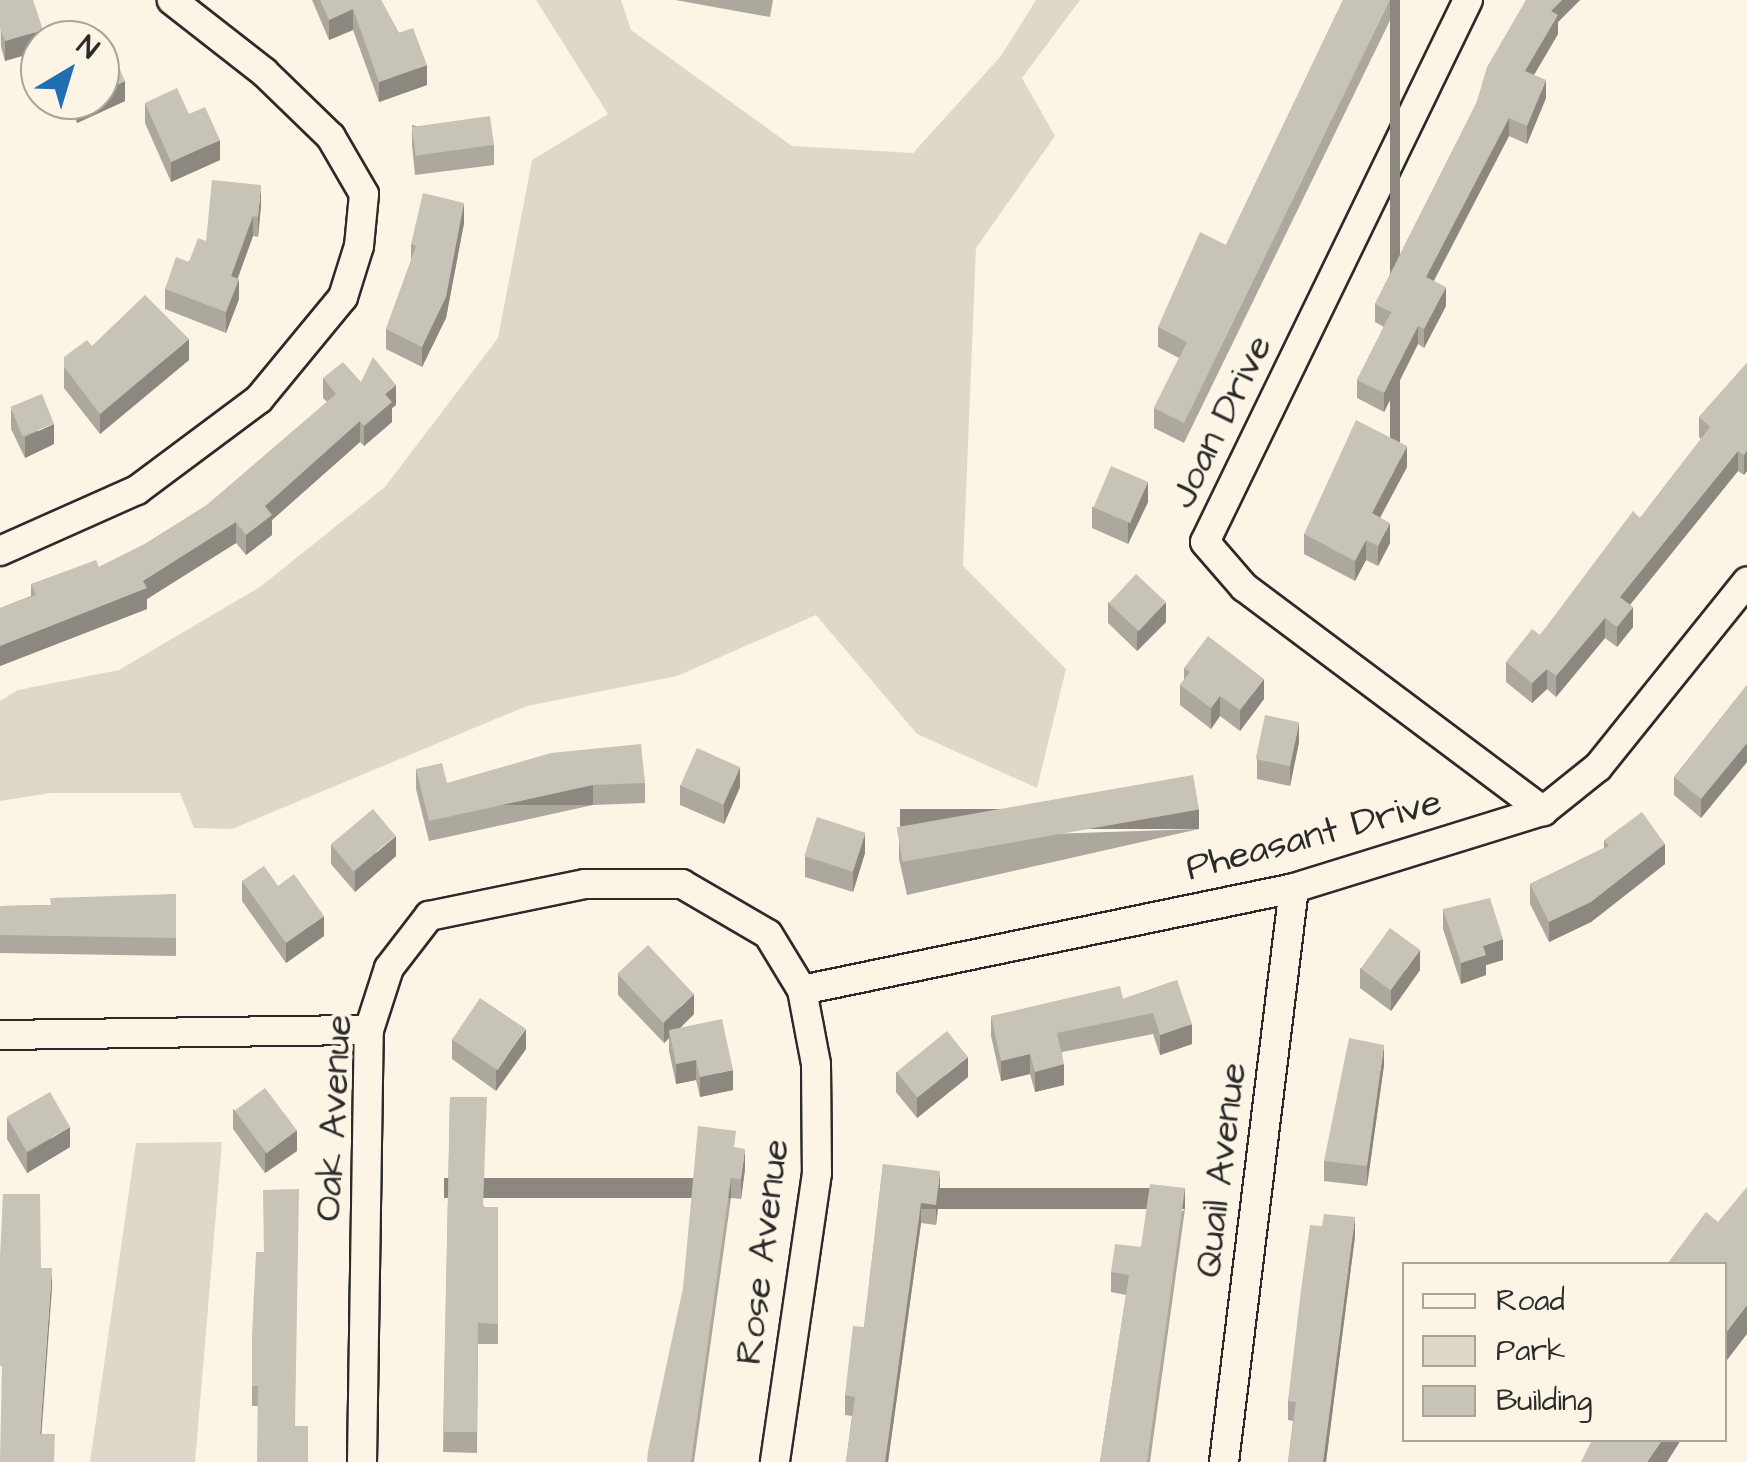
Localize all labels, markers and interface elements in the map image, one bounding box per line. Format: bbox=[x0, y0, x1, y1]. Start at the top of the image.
north arrow bbox=[20, 20, 120, 120]
text: N bbox=[69, 27, 106, 68]
street label: Joan Drive bbox=[1161, 328, 1283, 516]
street label: Pheasant Drive bbox=[1181, 780, 1447, 892]
street label: Oak Avenue bbox=[307, 1014, 363, 1222]
street label: Quail Avenue bbox=[1186, 1060, 1258, 1280]
street label: Rose Avenue bbox=[728, 1137, 800, 1367]
legend bbox=[1402, 1262, 1727, 1442]
text: Road bbox=[1496, 1280, 1565, 1322]
text: Park bbox=[1496, 1330, 1565, 1372]
text: Building bbox=[1496, 1380, 1592, 1422]

